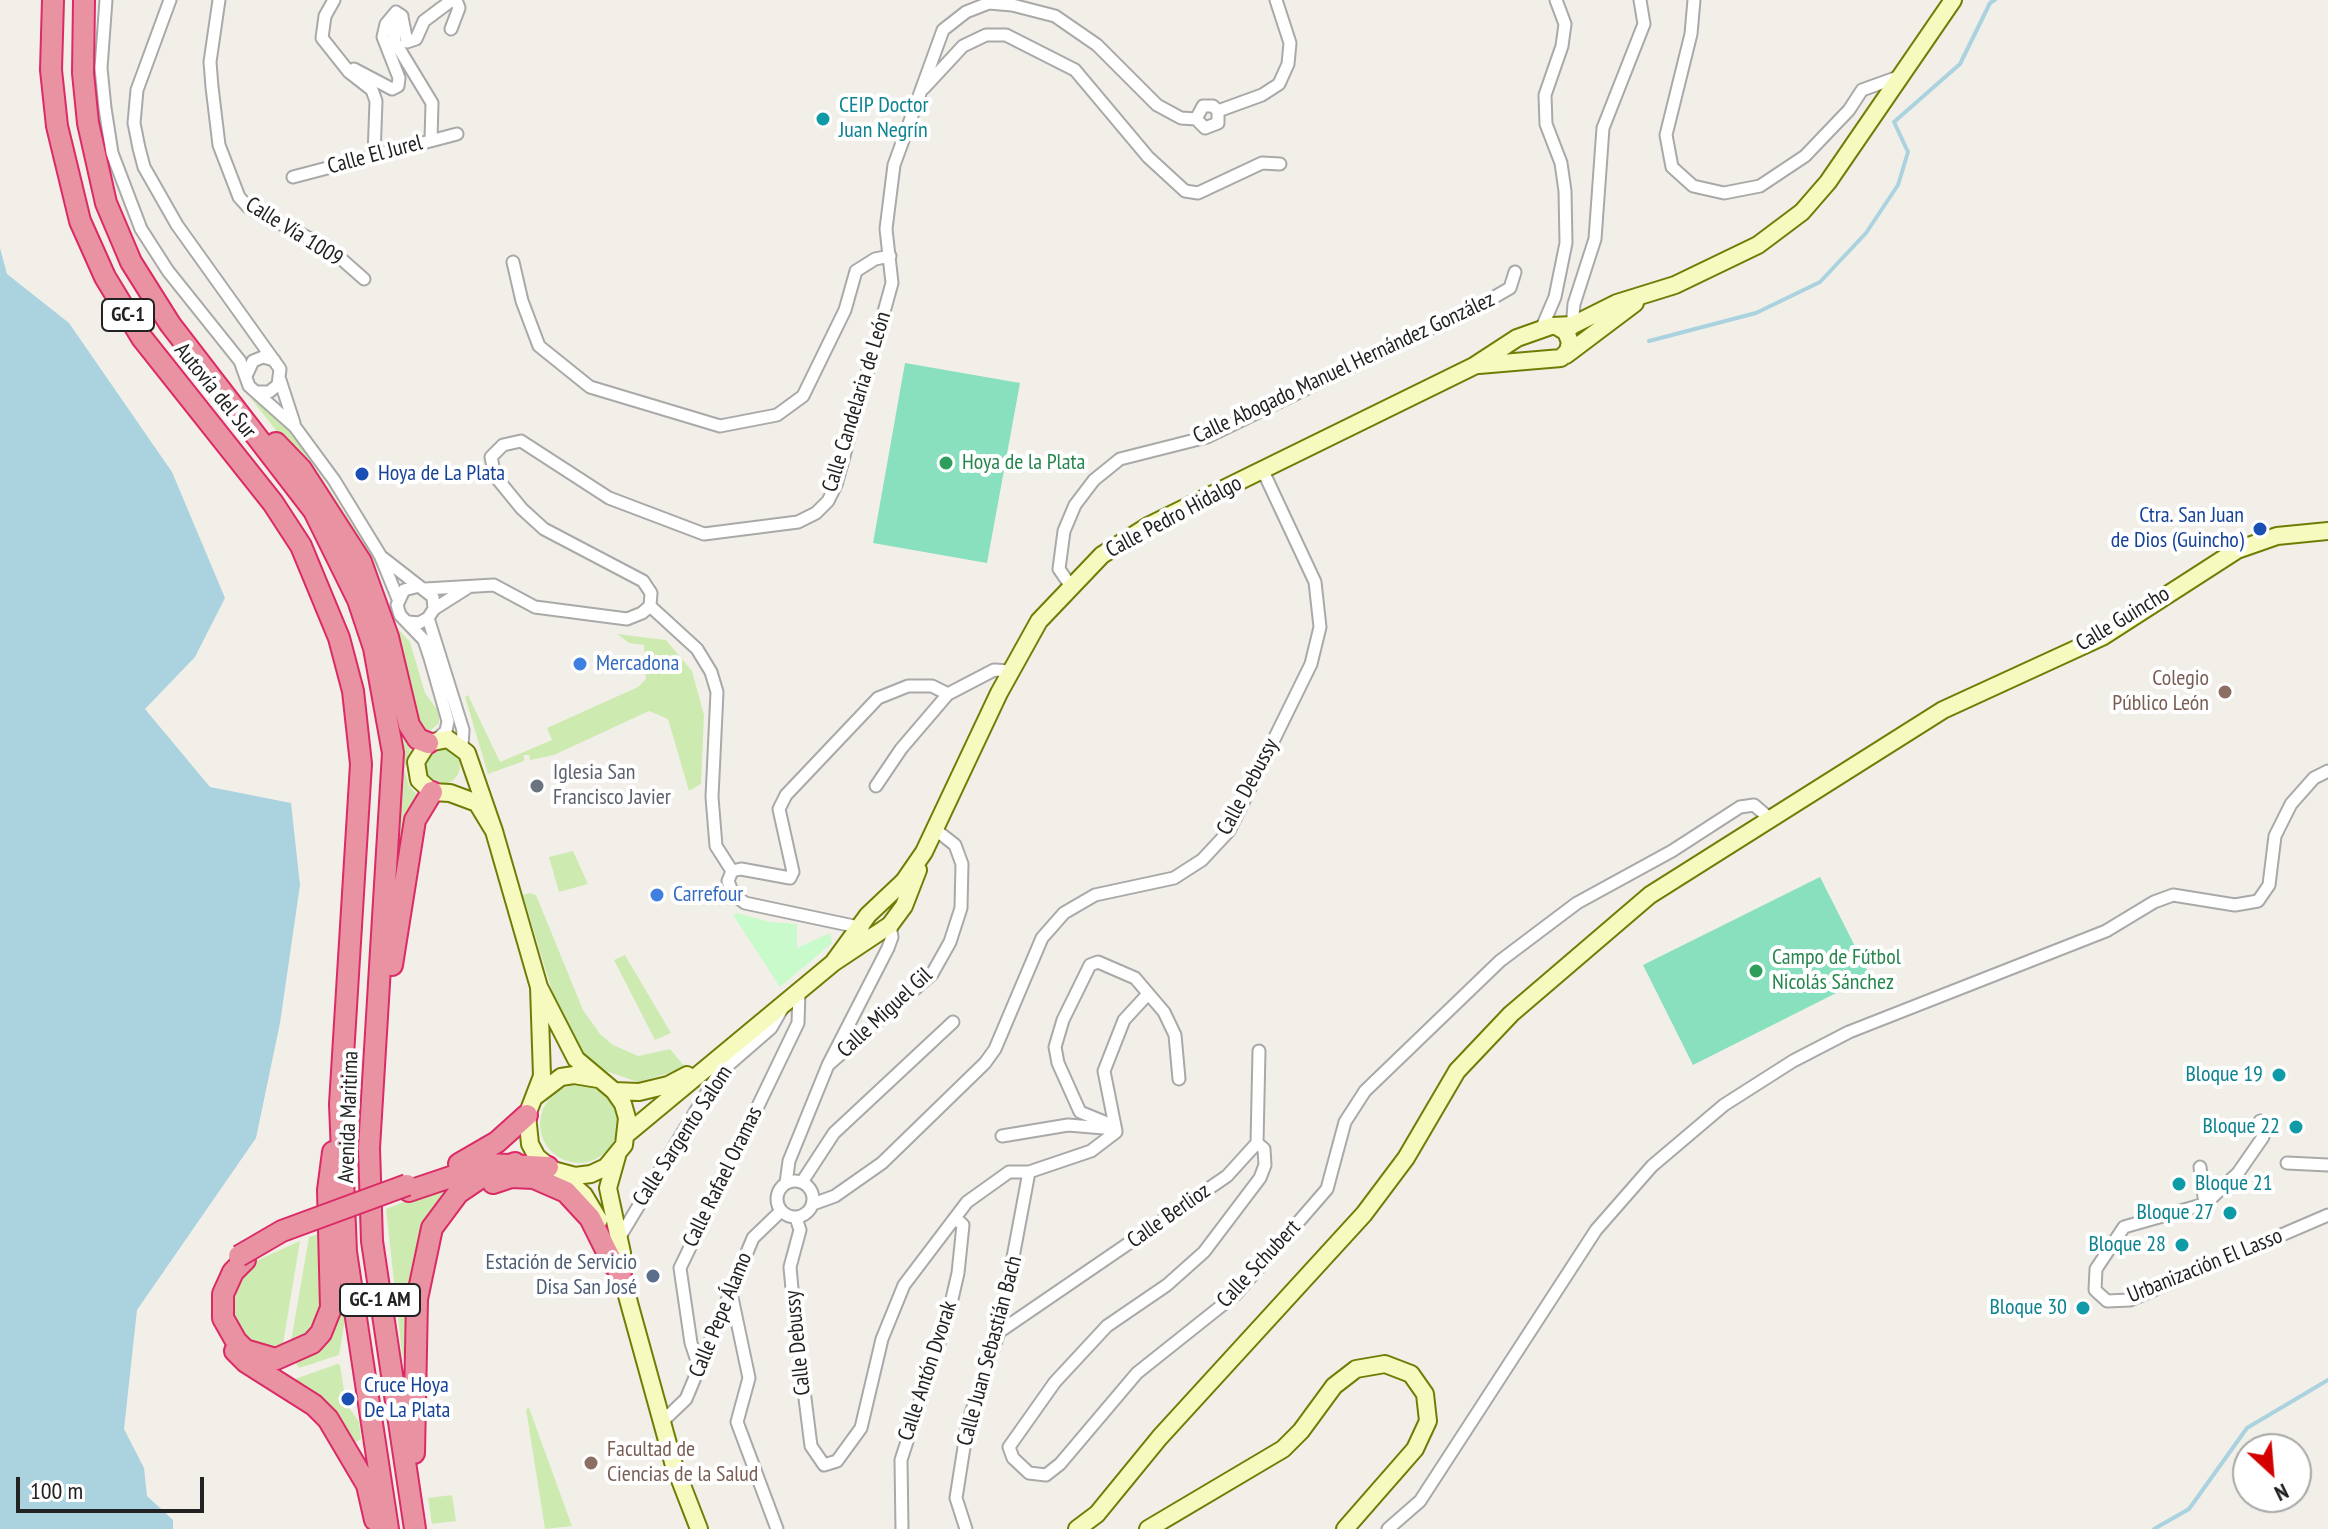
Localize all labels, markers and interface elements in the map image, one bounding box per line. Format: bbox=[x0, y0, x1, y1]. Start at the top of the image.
place label: CEIP Doctor Juan Negrín bbox=[839, 93, 929, 144]
marker: CEIP Doctor Juan Negrín bbox=[814, 110, 832, 128]
street label: Calle El Jurel bbox=[325, 130, 425, 180]
street label: Calle Vía 1009 bbox=[240, 192, 348, 272]
street label: Calle Abogado Manuel Hernández González bbox=[1189, 286, 1499, 450]
road number: GC-1 bbox=[102, 299, 154, 331]
street label: Calle Candelaria de León bbox=[817, 309, 897, 495]
street label: Autovía del Sur bbox=[168, 338, 262, 444]
place label: Hoya de la Plata bbox=[962, 450, 1085, 476]
marker: Hoya de la Plata bbox=[937, 454, 955, 472]
place label: Hoya de La Plata bbox=[378, 461, 505, 487]
marker: Hoya de La Plata bbox=[353, 465, 371, 483]
street label: Calle Pedro Hidalgo bbox=[1102, 470, 1246, 564]
place label: Ctra. San Juan de Dios (Guincho) bbox=[2111, 503, 2244, 554]
marker: Ctra. San Juan de Dios (Guincho) bbox=[2251, 520, 2269, 538]
street label: Calle Guincho bbox=[2071, 581, 2175, 657]
place label: Mercadona bbox=[596, 651, 679, 677]
marker: Mercadona bbox=[571, 655, 589, 673]
place label: Colegio Público León bbox=[2112, 666, 2209, 718]
marker: Colegio Público León bbox=[2216, 683, 2234, 701]
street label: Calle Debussy bbox=[1212, 734, 1284, 840]
place label: Iglesia San Francisco Javier bbox=[553, 760, 671, 812]
marker: Iglesia San Francisco Javier bbox=[528, 777, 546, 795]
place label: Carrefour bbox=[673, 882, 743, 908]
marker: Carrefour bbox=[648, 886, 666, 904]
place label: Campo de Fútbol Nicolás Sánchez bbox=[1772, 945, 1901, 996]
street label: Calle Miguel Gil bbox=[832, 962, 938, 1064]
marker: Campo de Fútbol Nicolás Sánchez bbox=[1747, 962, 1765, 980]
street label: Avenida Maritima bbox=[333, 1050, 365, 1184]
street label: Calle Sargento Salom bbox=[628, 1061, 738, 1211]
place label: Bloque 19 bbox=[2185, 1062, 2263, 1088]
marker: Bloque 19 bbox=[2270, 1066, 2288, 1084]
street label: Calle Rafael Oramas bbox=[678, 1103, 768, 1251]
place label: Bloque 22 bbox=[2202, 1114, 2280, 1140]
marker: Bloque 22 bbox=[2287, 1118, 2305, 1136]
place label: Bloque 21 bbox=[2195, 1171, 2273, 1197]
marker: Bloque 21 bbox=[2170, 1175, 2188, 1193]
street label: Calle Berlioz bbox=[1122, 1178, 1216, 1254]
place label: Bloque 27 bbox=[2136, 1200, 2214, 1226]
marker: Bloque 27 bbox=[2221, 1204, 2239, 1222]
street label: Calle Schubert bbox=[1212, 1215, 1306, 1313]
street label: Urbanización El Lasso bbox=[2124, 1223, 2286, 1309]
place label: Bloque 28 bbox=[2088, 1232, 2166, 1258]
marker: Bloque 28 bbox=[2173, 1236, 2191, 1254]
street label: Calle Pepe Álamo bbox=[684, 1249, 758, 1381]
place label: Estación de Servicio Disa San José bbox=[486, 1250, 637, 1302]
street label: Calle Juan Sebastián Bach bbox=[952, 1253, 1028, 1449]
marker: Estación de Servicio Disa San José bbox=[644, 1267, 662, 1285]
road number: GC-1 AM bbox=[340, 1284, 420, 1316]
street label: Calle Debussy bbox=[779, 1289, 817, 1397]
place label: Bloque 30 bbox=[1989, 1295, 2067, 1321]
street label: Calle Antón Dvorak bbox=[893, 1298, 963, 1444]
marker: Bloque 30 bbox=[2074, 1299, 2092, 1317]
place label: Cruce Hoya De La Plata bbox=[364, 1373, 450, 1424]
marker: Cruce Hoya De La Plata bbox=[339, 1390, 357, 1408]
north arrow bbox=[2232, 1433, 2312, 1513]
place label: Facultad de Ciencias de la Salud bbox=[607, 1437, 758, 1488]
marker: Facultad de Ciencias de la Salud bbox=[582, 1454, 600, 1472]
scale bar bbox=[20, 1461, 208, 1511]
text: 100 m bbox=[30, 1475, 83, 1506]
text: N bbox=[2270, 1478, 2293, 1508]

